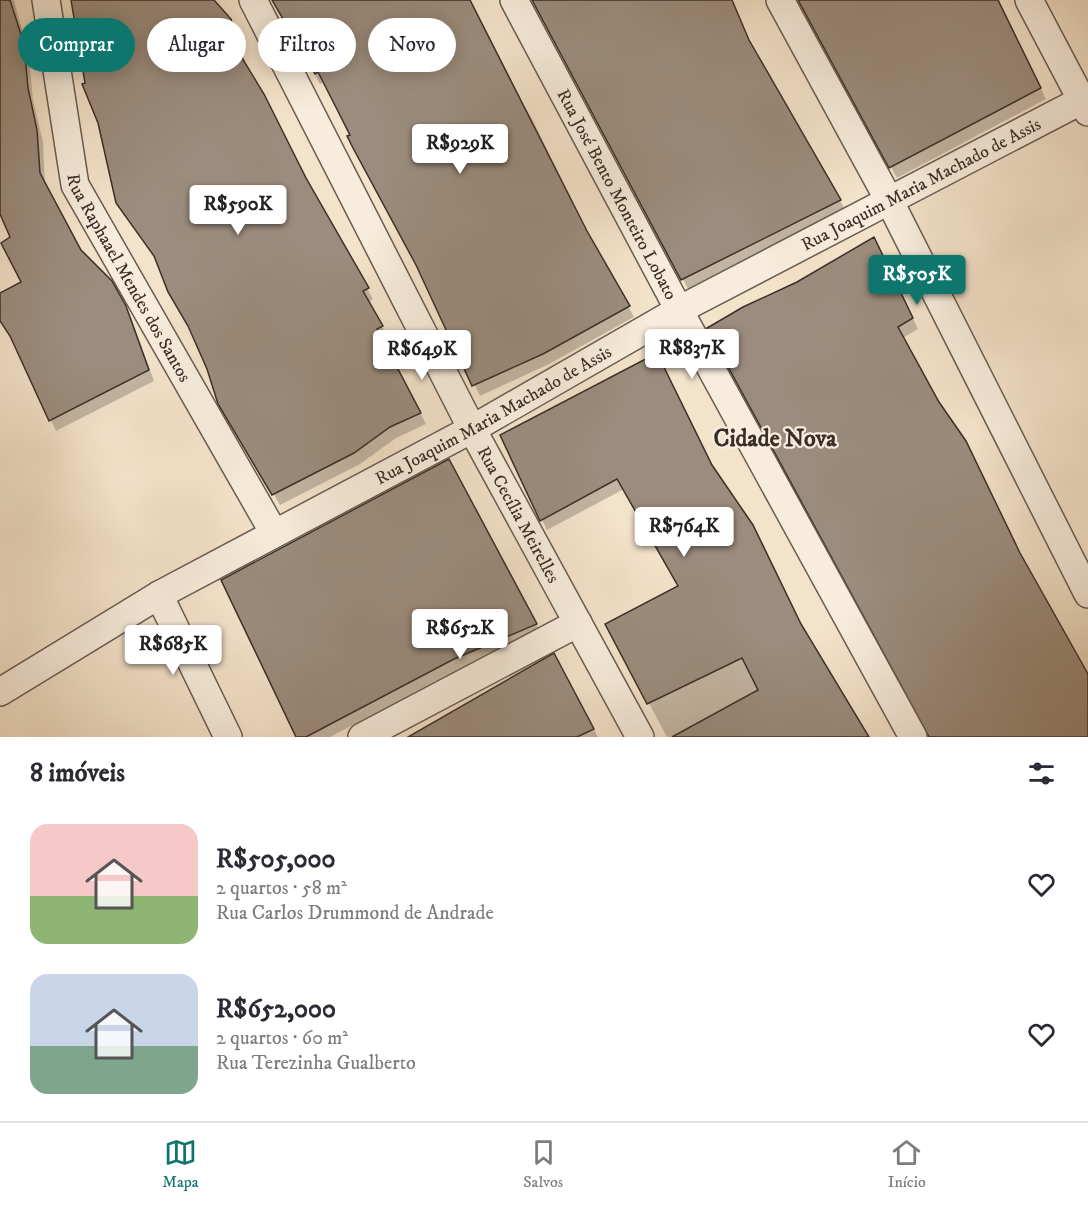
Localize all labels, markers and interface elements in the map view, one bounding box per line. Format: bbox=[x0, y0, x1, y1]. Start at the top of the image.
chip: Comprar bbox=[18, 18, 135, 72]
chip: Alugar bbox=[147, 18, 246, 72]
chip: Filtros bbox=[258, 18, 356, 72]
chip: Novo bbox=[368, 18, 456, 72]
street label: Rua José Bento Monteiro Lobato bbox=[551, 86, 682, 304]
street label: Rua Joaquim Maria Machado de Assis bbox=[798, 113, 1045, 256]
pin: R$929K bbox=[411, 124, 509, 175]
text: R$929K bbox=[426, 131, 494, 156]
street label: Rua Raphaael Mendes dos Santos bbox=[61, 172, 195, 386]
pin: R$590K bbox=[189, 185, 287, 236]
text: R$590K bbox=[204, 192, 272, 217]
pin: R$505K bbox=[868, 255, 966, 306]
text: R$505K bbox=[883, 262, 951, 287]
pin: R$837K bbox=[643, 329, 741, 380]
pin: R$649K bbox=[373, 330, 471, 381]
text: R$837K bbox=[659, 336, 725, 361]
text: R$649K bbox=[387, 337, 457, 362]
street label: Rua Joaquim Maria Machado de Assis bbox=[372, 341, 616, 490]
district label: Cidade Nova bbox=[714, 424, 837, 454]
street label: Rua Cecília Meirelles bbox=[472, 443, 564, 587]
pin: R$764K bbox=[635, 507, 733, 558]
text: R$764K bbox=[649, 514, 719, 539]
pin: R$652K bbox=[411, 609, 509, 660]
text: R$652K bbox=[426, 616, 494, 641]
pin: R$685K bbox=[124, 625, 222, 676]
text: R$685K bbox=[139, 632, 207, 657]
text: 8 imóveis bbox=[30, 757, 125, 790]
icon: filters bbox=[1025, 757, 1058, 790]
text: R$505,000 bbox=[216, 843, 336, 876]
icon: home bbox=[78, 848, 150, 920]
icon: heart bbox=[1025, 868, 1058, 901]
text: 2 quartos · 58 m² bbox=[216, 876, 347, 901]
text: Rua Carlos Drummond de Andrade bbox=[216, 901, 494, 926]
text: R$652,000 bbox=[216, 993, 336, 1026]
icon: home bbox=[78, 998, 150, 1070]
icon: heart bbox=[1025, 1018, 1058, 1051]
text: 2 quartos · 60 m² bbox=[216, 1026, 348, 1051]
text: Rua Terezinha Gualberto bbox=[216, 1051, 416, 1076]
tab: Mapa bbox=[162, 1136, 199, 1192]
tab: Salvos bbox=[523, 1136, 563, 1192]
tab: Início bbox=[888, 1136, 926, 1192]

